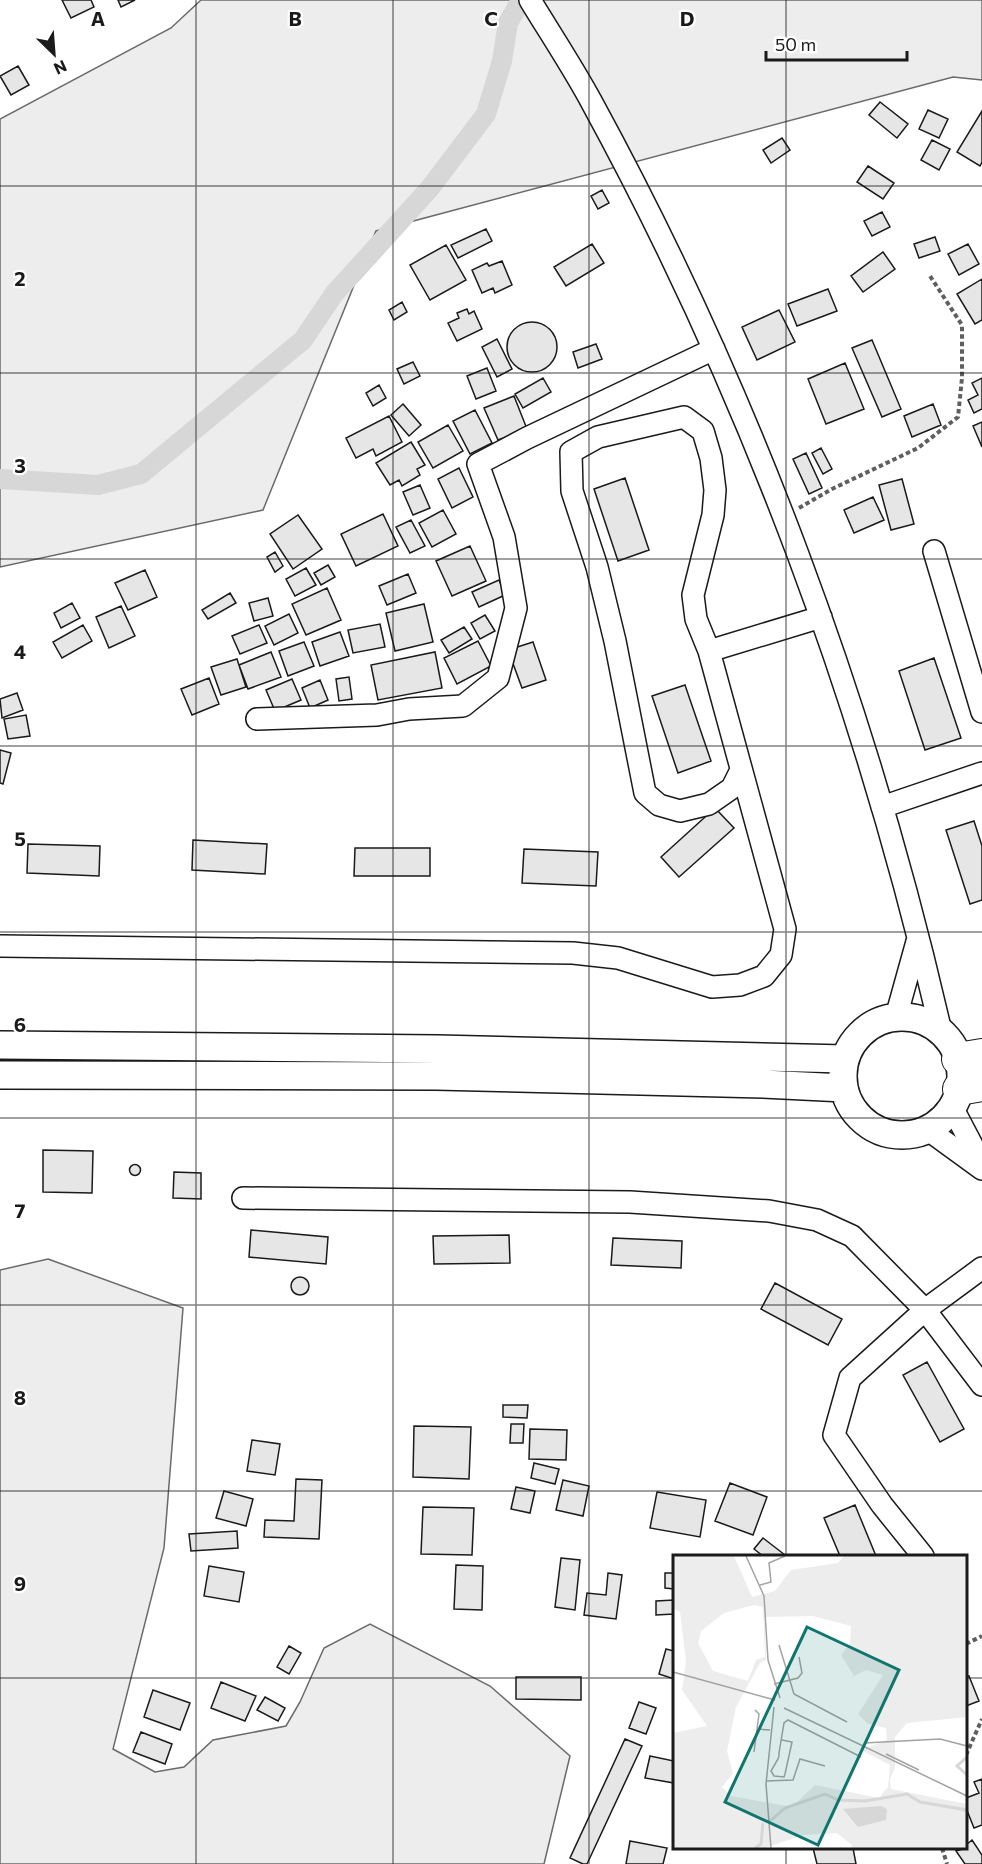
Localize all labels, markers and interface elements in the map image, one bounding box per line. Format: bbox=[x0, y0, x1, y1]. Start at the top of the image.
text: A bbox=[91, 6, 105, 30]
text: B bbox=[288, 6, 302, 30]
text: C bbox=[484, 6, 498, 30]
text: D bbox=[680, 6, 694, 30]
north arrow bbox=[24, 24, 84, 84]
scale bar bbox=[766, 24, 907, 62]
text: 50 m bbox=[775, 33, 816, 55]
text: N bbox=[51, 57, 70, 79]
text: 2 bbox=[14, 266, 26, 290]
text: 3 bbox=[14, 453, 26, 477]
text: 4 bbox=[14, 639, 26, 663]
text: 5 bbox=[14, 826, 26, 850]
text: 6 bbox=[14, 1012, 26, 1036]
text: 7 bbox=[15, 1198, 26, 1222]
text: 8 bbox=[14, 1385, 26, 1409]
inset map bbox=[673, 1555, 967, 1849]
text: 9 bbox=[14, 1571, 26, 1595]

